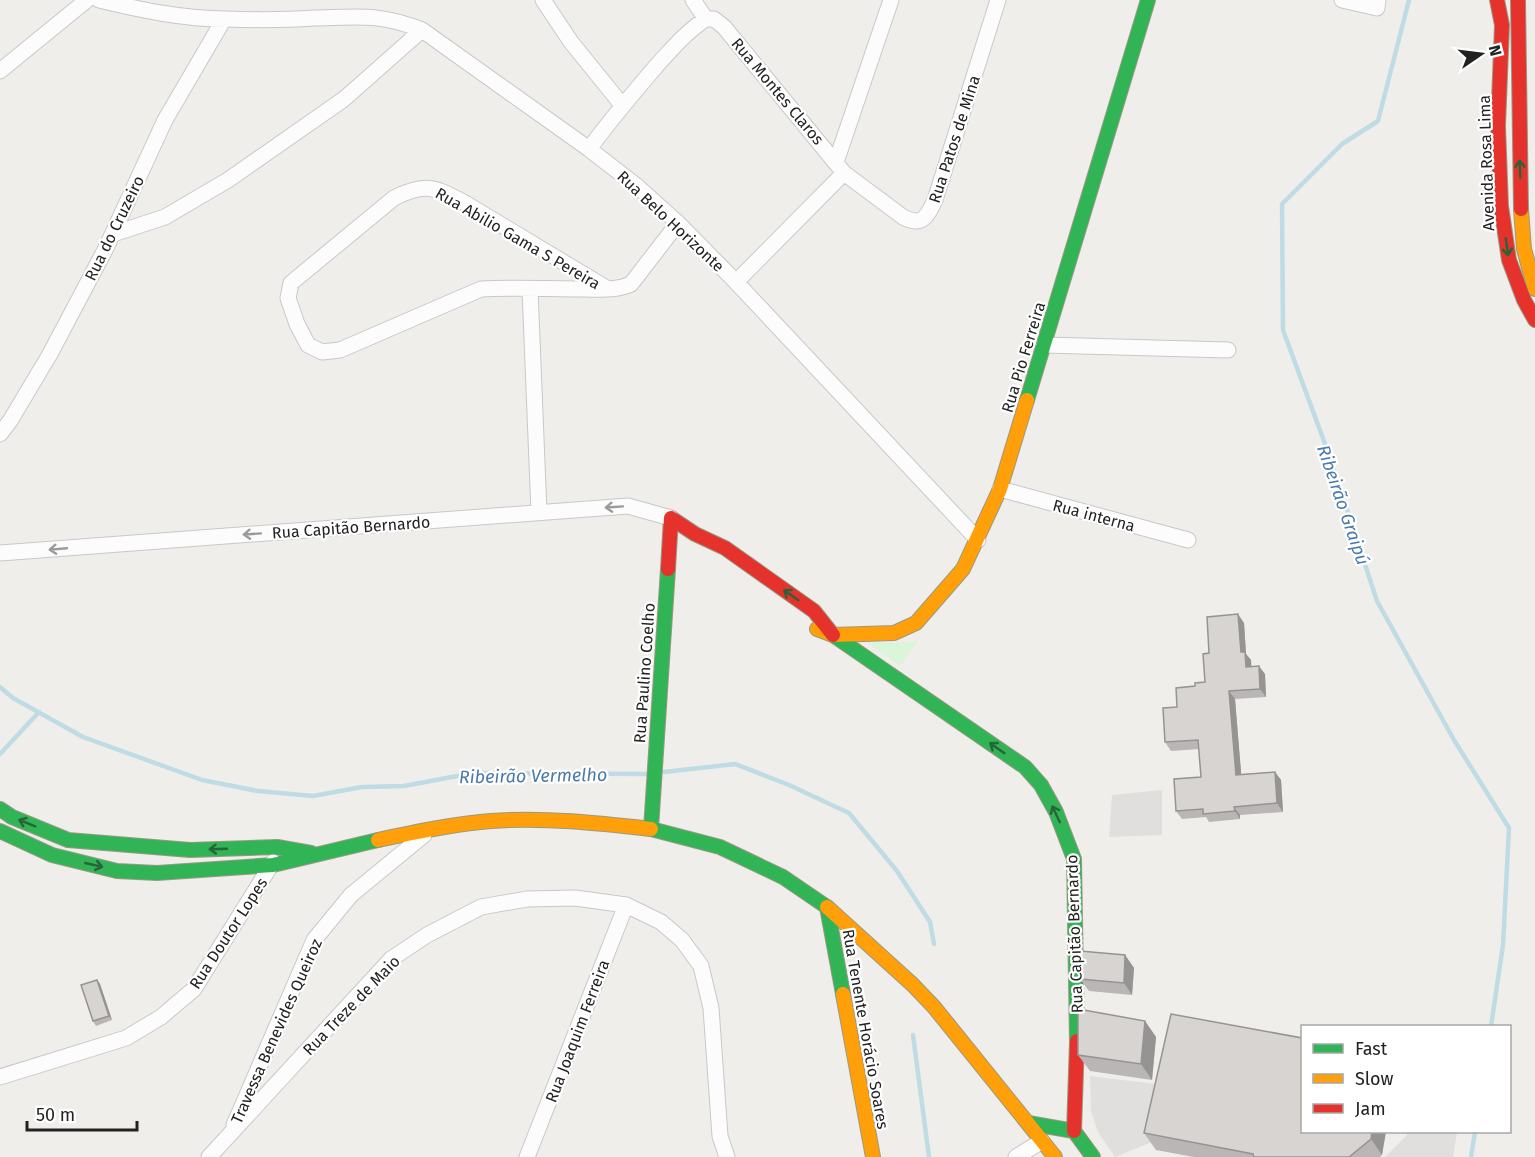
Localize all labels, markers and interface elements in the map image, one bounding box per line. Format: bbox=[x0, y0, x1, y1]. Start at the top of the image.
north arrow bbox=[1451, 24, 1511, 84]
street label: Rua Montes Claros bbox=[727, 34, 828, 149]
text: N bbox=[1485, 43, 1506, 58]
street label: Rua Patos de Mina bbox=[925, 73, 984, 205]
street label: Avenida Rosa Lima bbox=[1475, 95, 1498, 231]
one-way arrow bbox=[1514, 159, 1525, 179]
street label: Rua Belo Horizonte bbox=[613, 167, 728, 276]
street label: Rua do Cruzeiro bbox=[81, 173, 148, 284]
street label: Rua Abilio Gama S Pereira bbox=[432, 183, 604, 293]
one-way arrow bbox=[1502, 236, 1513, 256]
street label: Rua Pio Ferreira bbox=[998, 299, 1049, 415]
water label: Ribeirão Graipú bbox=[1312, 442, 1374, 568]
street label: Rua interna bbox=[1051, 495, 1137, 536]
one-way arrow bbox=[605, 502, 624, 513]
street label: Rua Capitão Bernardo bbox=[271, 512, 431, 543]
one-way arrow bbox=[243, 529, 262, 540]
one-way arrow bbox=[48, 544, 68, 555]
one-way arrow bbox=[783, 589, 799, 601]
street label: Rua Paulino Coelho bbox=[630, 602, 659, 744]
one-way arrow bbox=[989, 741, 1006, 753]
water label: Ribeirão Vermelho bbox=[459, 764, 607, 788]
one-way arrow bbox=[1050, 805, 1062, 823]
one-way arrow bbox=[18, 817, 37, 828]
one-way arrow bbox=[209, 843, 229, 855]
street label: Rua Capitão Bernardo bbox=[1062, 854, 1087, 1014]
one-way arrow bbox=[84, 860, 103, 872]
street label: Rua Doutor Lopes bbox=[185, 874, 271, 992]
street label: Rua Tenente Horácio Soares bbox=[839, 928, 892, 1131]
street label: Travessa Benevides Queiroz bbox=[227, 936, 326, 1127]
street label: Rua Treze de Maio bbox=[299, 951, 404, 1059]
street label: Rua Joaquim Ferreira bbox=[541, 957, 613, 1105]
legend bbox=[1301, 1025, 1511, 1133]
text: Fast bbox=[1355, 1038, 1388, 1060]
text: Slow bbox=[1355, 1068, 1394, 1090]
scale bar bbox=[27, 1094, 136, 1132]
text: Jam bbox=[1355, 1098, 1386, 1120]
text: 50 m bbox=[36, 1104, 75, 1126]

